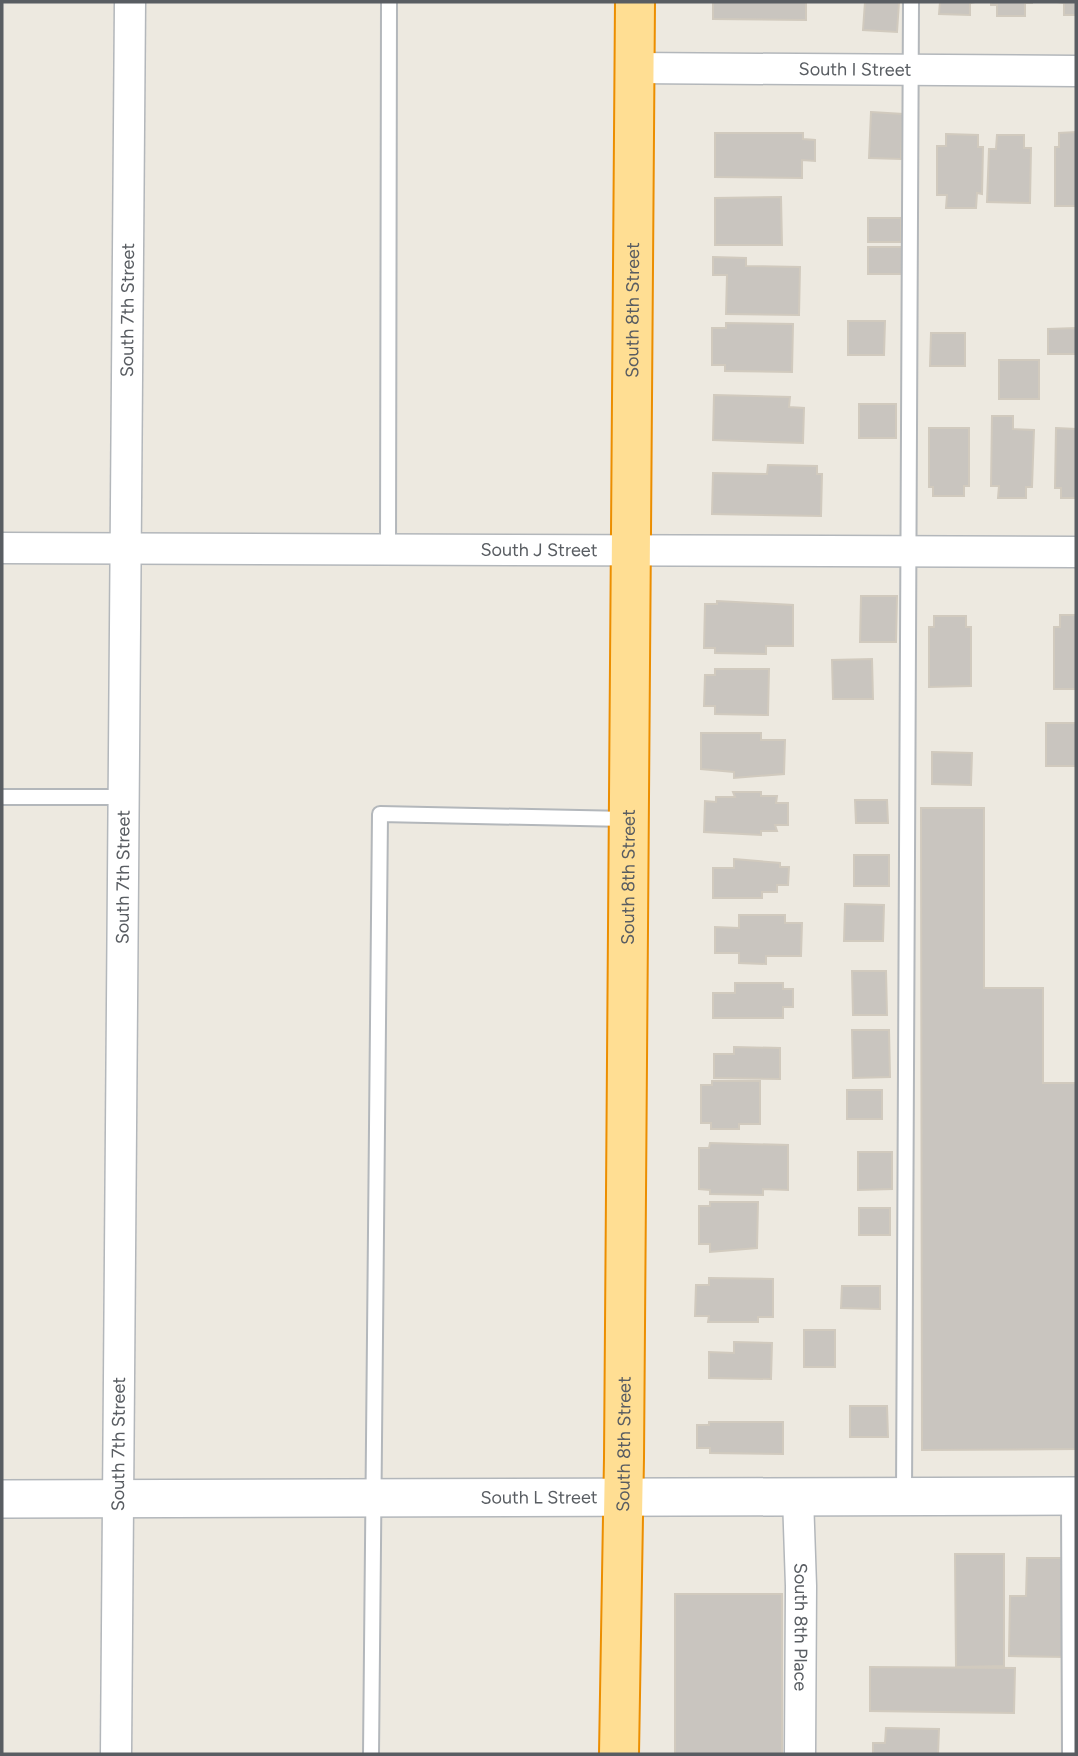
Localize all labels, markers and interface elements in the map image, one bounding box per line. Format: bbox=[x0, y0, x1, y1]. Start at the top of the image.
street label: South I Street bbox=[799, 58, 912, 81]
street label: South 8th Street bbox=[621, 242, 644, 378]
street label: South 7th Street bbox=[116, 243, 139, 377]
street label: South J Street bbox=[480, 539, 598, 561]
street label: South 8th Street bbox=[617, 809, 640, 945]
street label: South 7th Street bbox=[111, 810, 135, 944]
street label: South 8th Street bbox=[612, 1376, 636, 1512]
street label: South 7th Street bbox=[107, 1377, 130, 1511]
street label: South L Street bbox=[480, 1486, 598, 1509]
street label: South 8th Place bbox=[789, 1562, 812, 1691]

